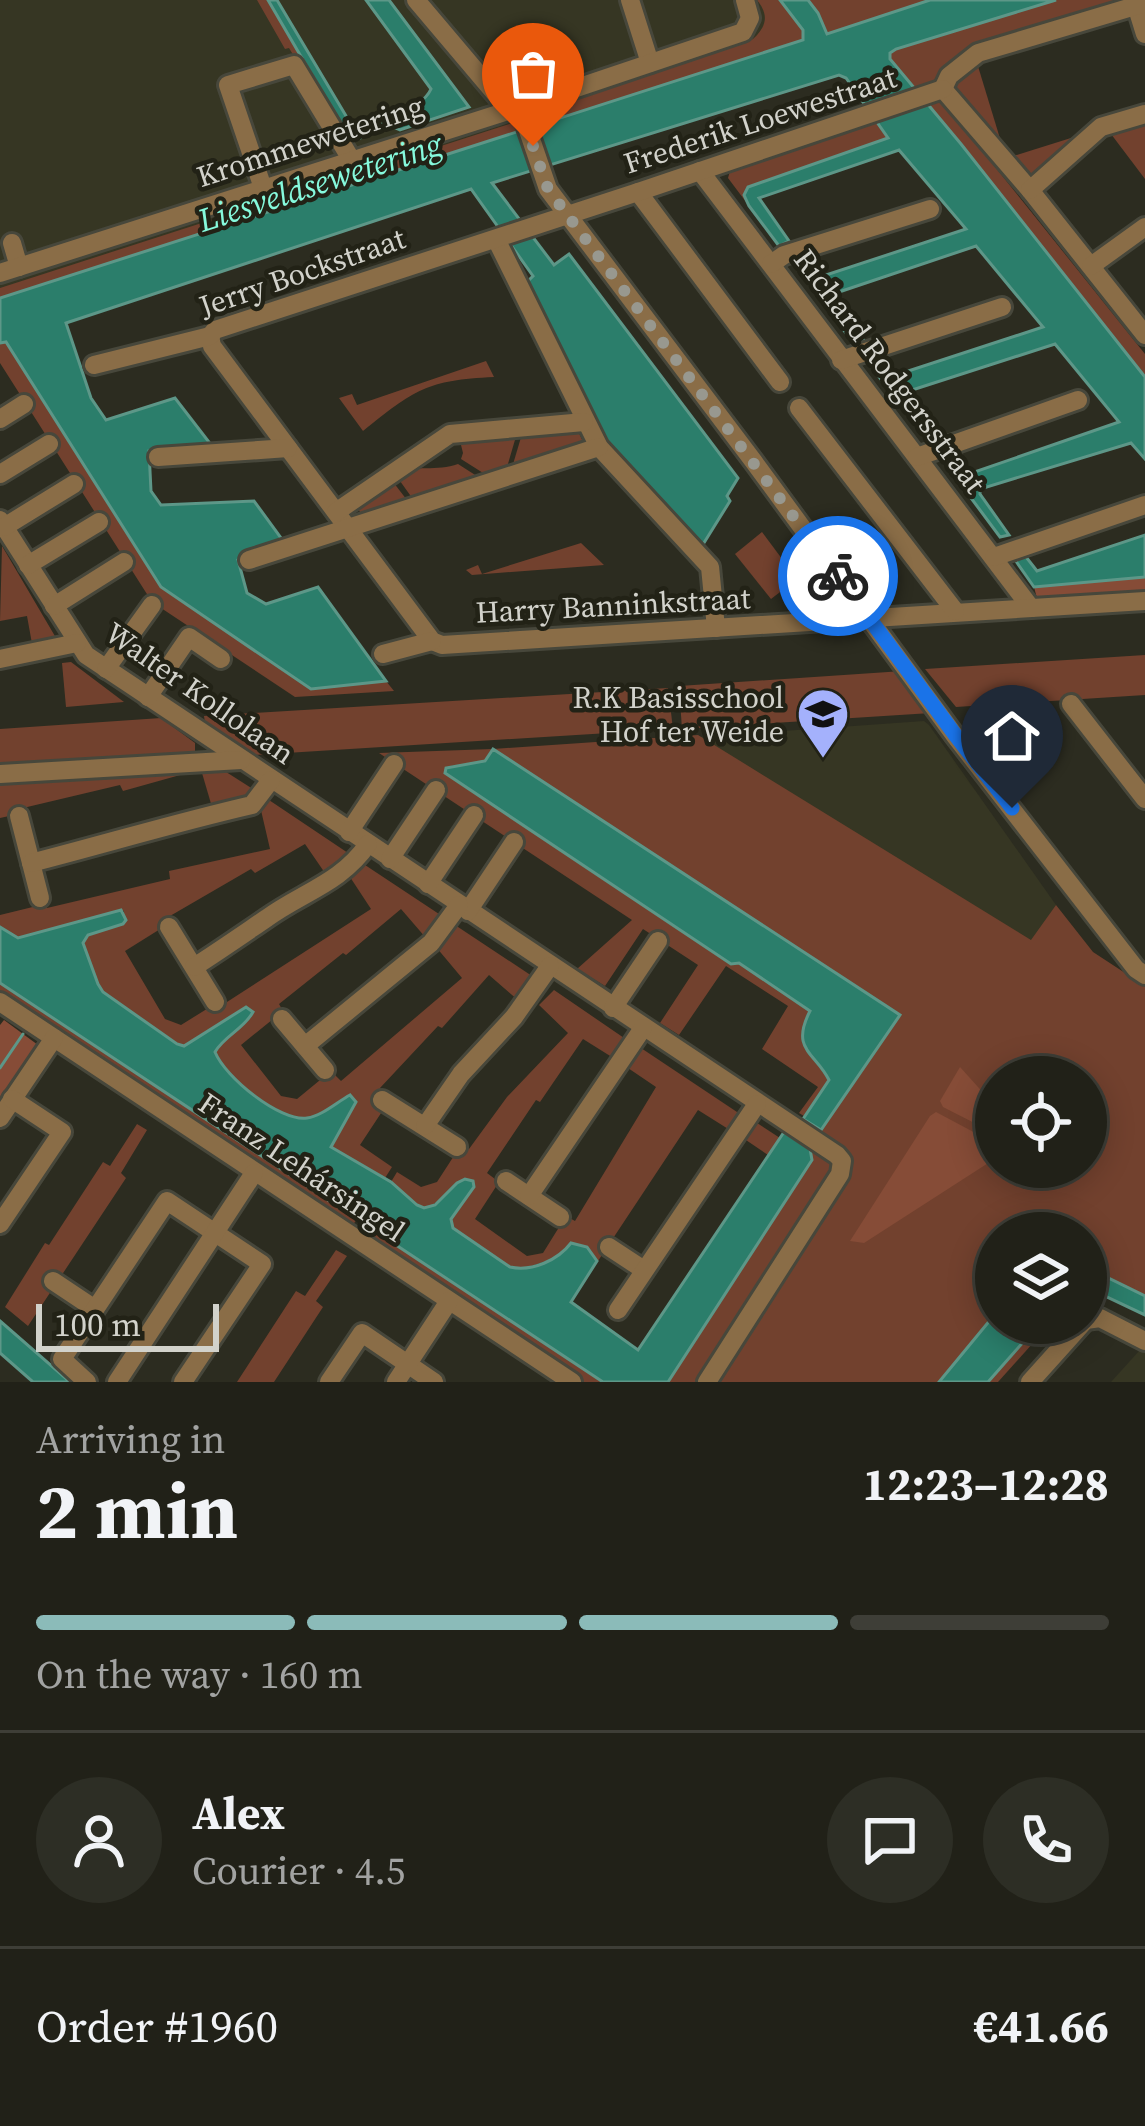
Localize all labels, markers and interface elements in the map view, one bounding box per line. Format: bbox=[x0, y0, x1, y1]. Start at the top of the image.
pin bbox=[482, 23, 584, 146]
icon: bag bbox=[500, 41, 566, 107]
street label: Frederik Loewestraat bbox=[619, 57, 902, 183]
street label: Krommewetering bbox=[191, 85, 429, 197]
water label: Liesveldsewetering bbox=[191, 121, 449, 243]
street label: Jerry Bockstraat bbox=[193, 218, 411, 327]
street label: Richard Rodgersstraat bbox=[785, 240, 996, 502]
courier bbox=[778, 516, 898, 636]
icon: bike bbox=[805, 543, 871, 609]
street label: Harry Banninkstraat bbox=[475, 577, 752, 633]
street label: Walter Kollolaan bbox=[97, 612, 303, 774]
place label: R.K Basisschool Hof ter Weide bbox=[572, 677, 784, 752]
pin bbox=[961, 685, 1063, 808]
school or university icon: R.K Basisschool Hof ter Weide bbox=[795, 686, 851, 760]
icon: home bbox=[979, 703, 1045, 769]
map controls bbox=[975, 1056, 1107, 1344]
button: locate bbox=[975, 1056, 1107, 1188]
street label: Franz Lehársingel bbox=[191, 1083, 413, 1251]
button: layers bbox=[975, 1212, 1107, 1344]
scale bar bbox=[36, 1298, 219, 1351]
text: 100 m bbox=[54, 1302, 141, 1347]
text: Arriving in bbox=[36, 1413, 225, 1466]
text: 12:23–12:28 bbox=[863, 1453, 1109, 1515]
text: 2 min bbox=[36, 1457, 238, 1564]
text: On the way · 160 m bbox=[36, 1648, 363, 1701]
button: person bbox=[36, 1777, 162, 1903]
button: chat bbox=[827, 1777, 953, 1903]
button: phone bbox=[983, 1777, 1109, 1903]
text: Alex bbox=[192, 1782, 285, 1844]
text: Courier · 4.5 bbox=[192, 1844, 405, 1897]
text: Order #1960 bbox=[36, 1995, 278, 2057]
text: €41.66 bbox=[974, 1995, 1109, 2057]

